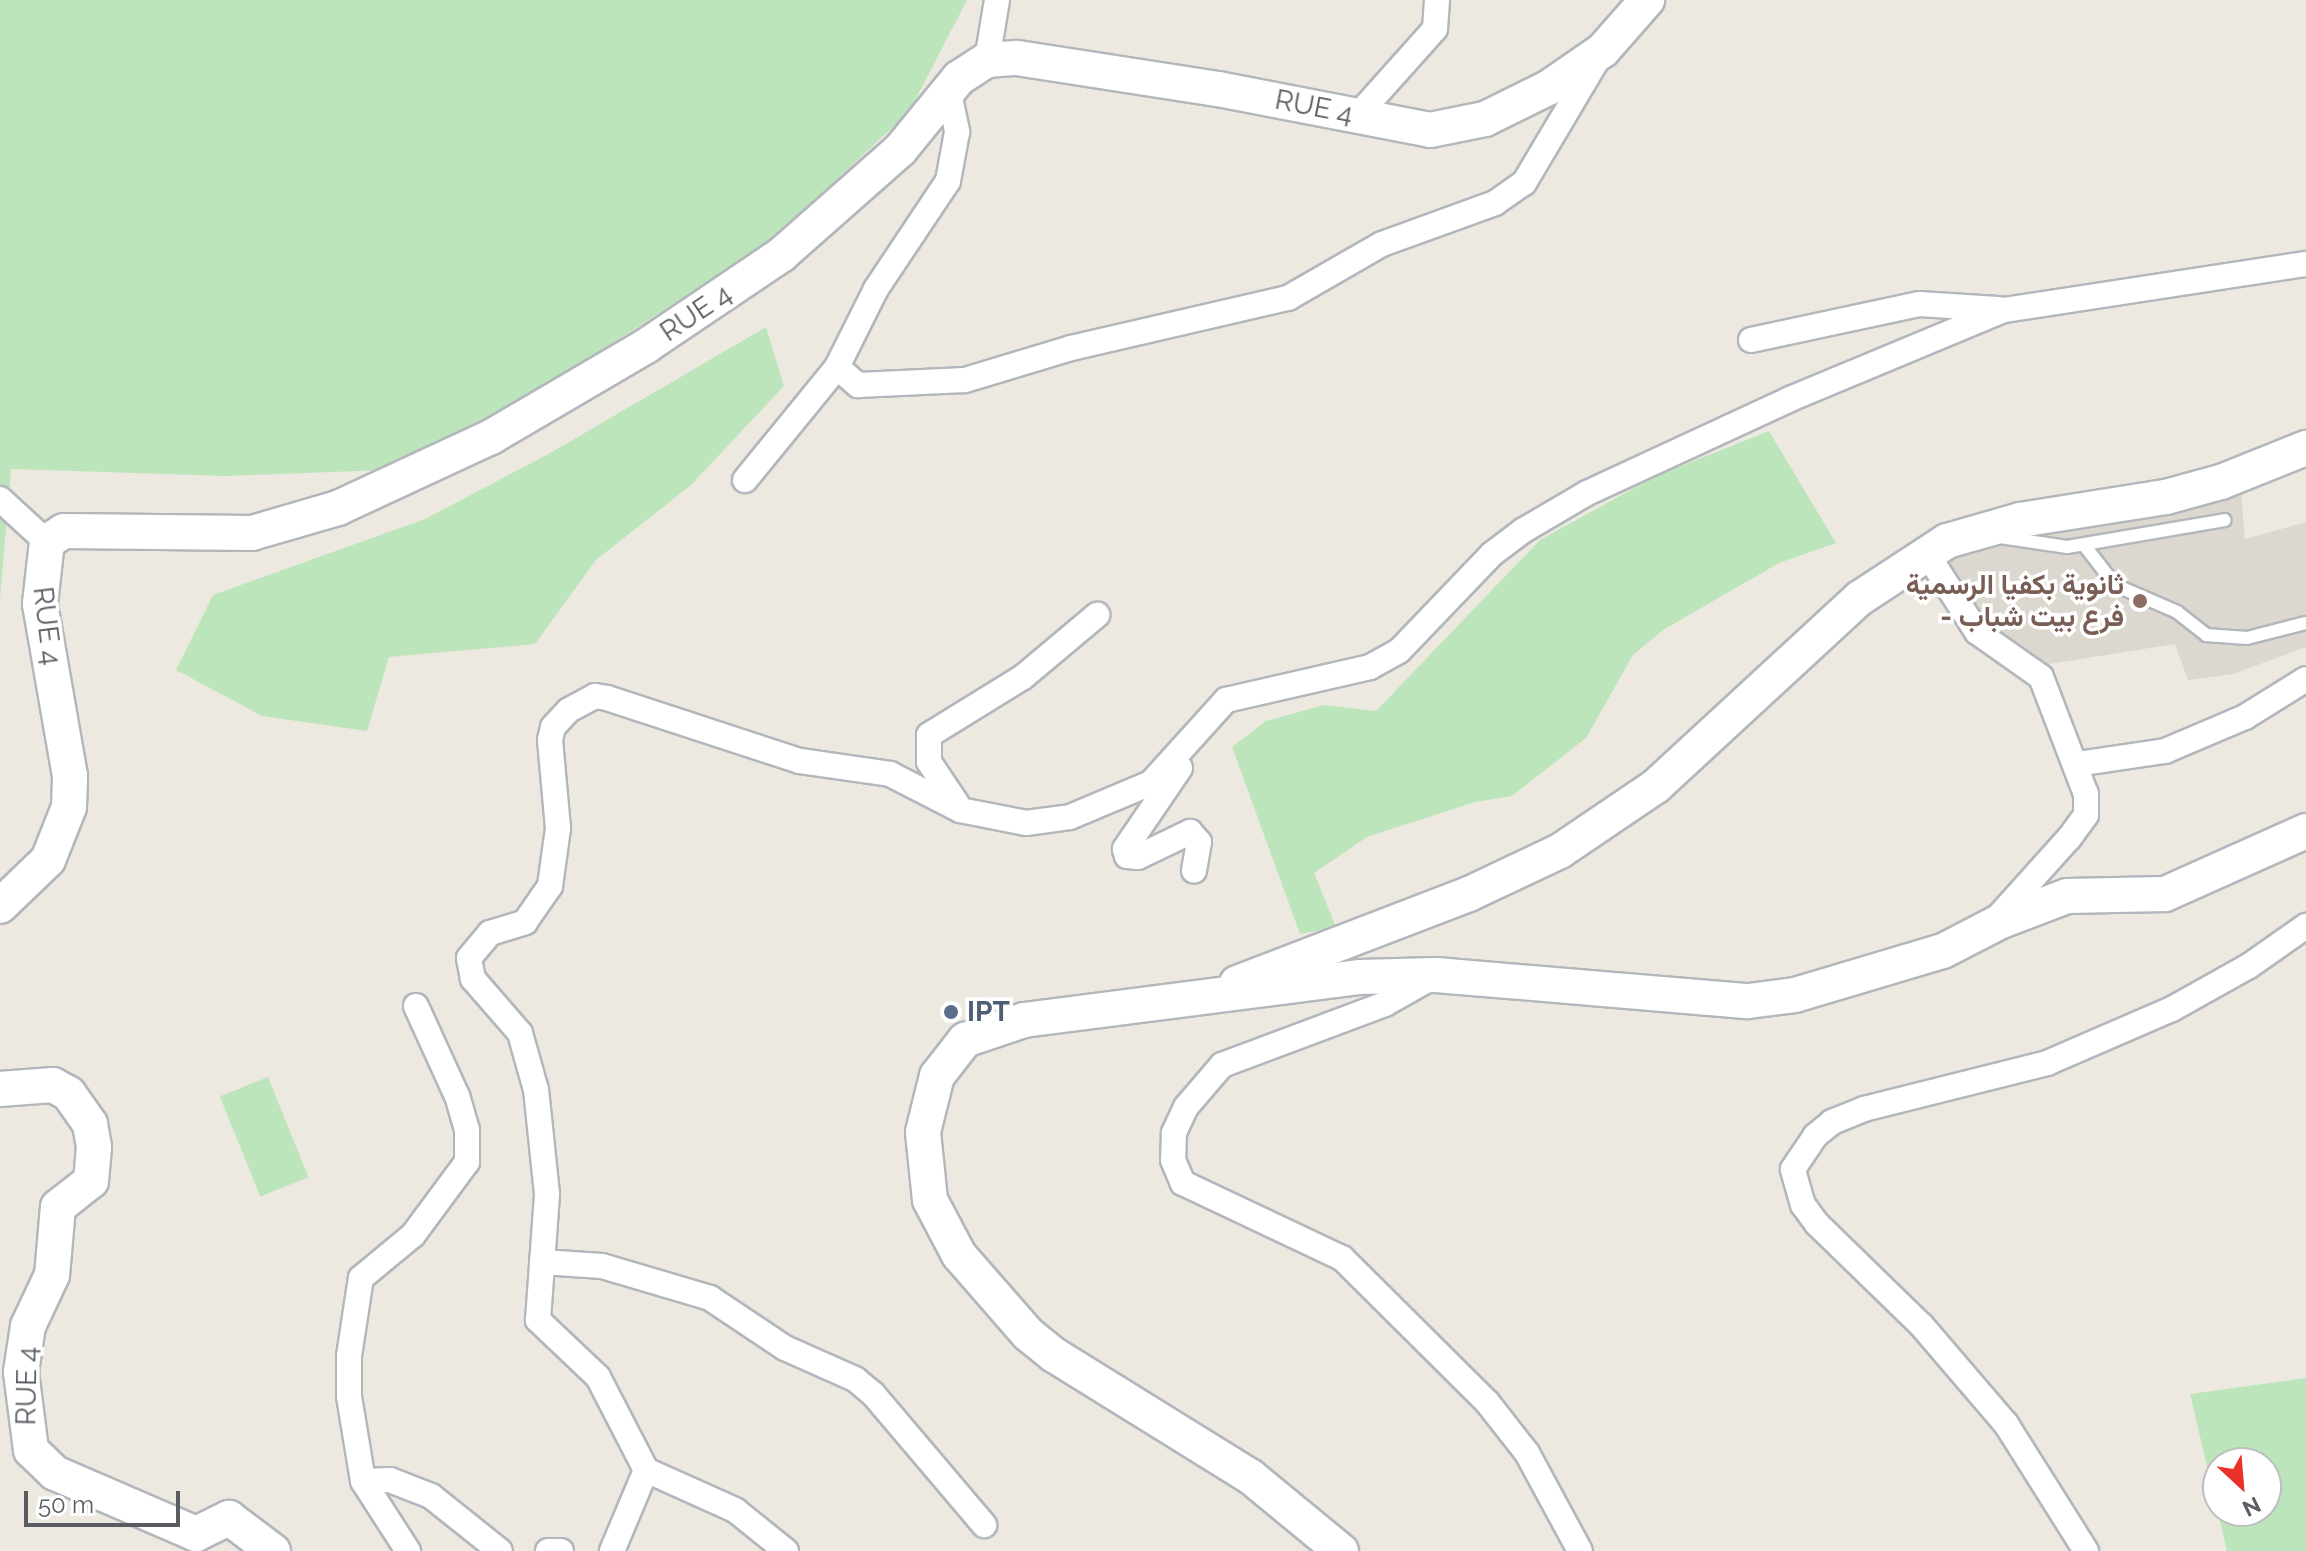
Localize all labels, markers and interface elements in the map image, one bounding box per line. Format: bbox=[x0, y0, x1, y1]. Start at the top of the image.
street label: RUE 4 bbox=[1272, 83, 1356, 131]
street label: RUE 4 bbox=[654, 277, 738, 349]
place label: ثانوية بكفيا الرسمية - فرع بيت شباب bbox=[1906, 568, 2124, 634]
street label: RUE 4 bbox=[26, 585, 68, 667]
marker: ثانوية بكفيا الرسمية - فرع بيت شباب bbox=[2131, 592, 2149, 610]
place label: IPT bbox=[967, 995, 1010, 1029]
marker: IPT bbox=[942, 1003, 960, 1021]
street label: RUE 4 bbox=[10, 1346, 44, 1426]
north arrow bbox=[2202, 1447, 2282, 1527]
scale bar bbox=[28, 1475, 184, 1525]
text: 50 m bbox=[38, 1490, 94, 1519]
text: N bbox=[2238, 1491, 2265, 1522]

